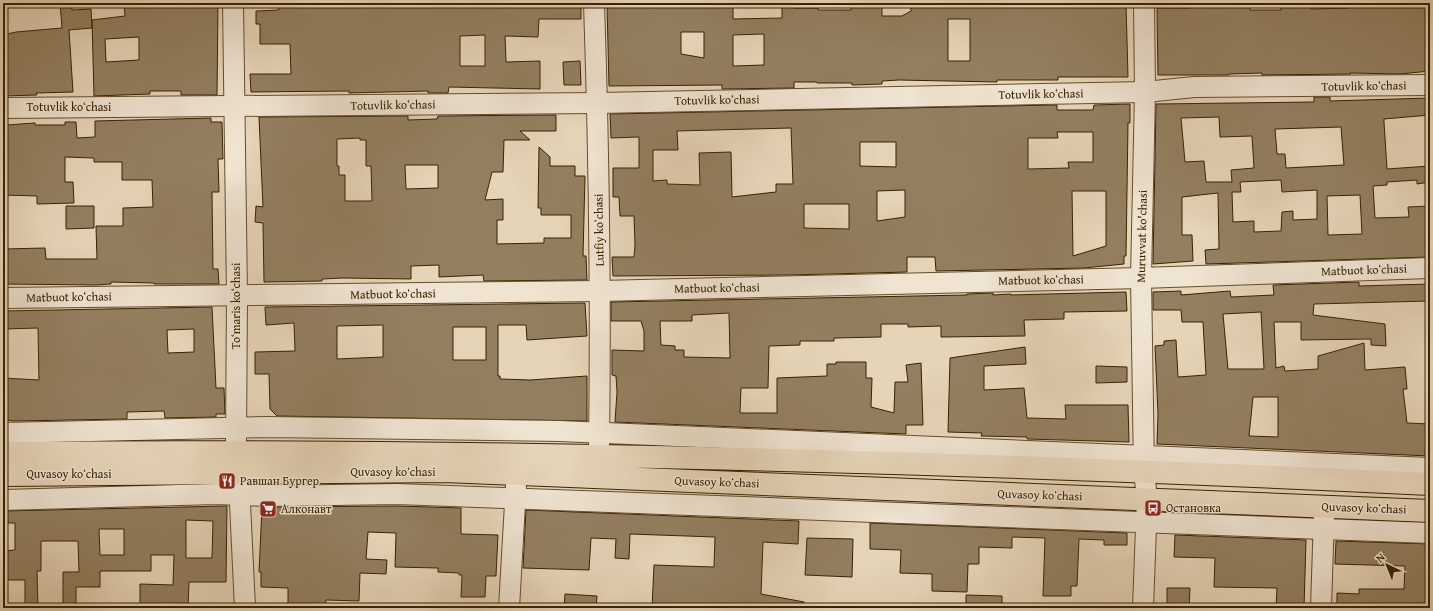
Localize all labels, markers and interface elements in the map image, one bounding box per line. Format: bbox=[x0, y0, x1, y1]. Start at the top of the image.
street label: Totuvlik koʻchasi bbox=[1321, 76, 1407, 95]
street label: Totuvlik koʻchasi bbox=[998, 84, 1084, 103]
street label: Totuvlik koʻchasi bbox=[674, 90, 760, 109]
street label: Totuvlik koʻchasi bbox=[350, 95, 436, 114]
street label: Totuvlik koʻchasi bbox=[27, 98, 112, 115]
street label: Muruvvat ko'chasi bbox=[1132, 189, 1151, 283]
street label: Lutfiy koʻchasi bbox=[589, 193, 608, 267]
street label: Matbuot koʻchasi bbox=[1321, 259, 1408, 279]
street label: Toʻmaris koʻchasi bbox=[227, 262, 244, 349]
street label: Matbuot koʻchasi bbox=[998, 270, 1085, 289]
street label: Matbuot koʻchasi bbox=[674, 278, 761, 297]
street label: Matbuot koʻchasi bbox=[350, 284, 437, 303]
street label: Matbuot koʻchasi bbox=[26, 287, 113, 306]
street label: Quvasoy koʻchasi bbox=[350, 463, 436, 480]
street label: Quvasoy koʻchasi bbox=[26, 465, 112, 482]
restaurant icon: Равшан Бургер bbox=[217, 471, 237, 491]
place label: Равшан Бургер bbox=[240, 472, 320, 489]
street label: Quvasoy koʻchasi bbox=[674, 472, 760, 492]
street label: Quvasoy koʻchasi bbox=[997, 485, 1083, 505]
bus stop icon: Остановка bbox=[1143, 498, 1163, 518]
street label: Quvasoy koʻchasi bbox=[1321, 498, 1407, 518]
supermarket icon: Алконавт bbox=[258, 499, 278, 519]
place label: Остановка bbox=[1166, 499, 1221, 516]
place label: Алконавт bbox=[281, 500, 332, 517]
north arrow bbox=[1367, 545, 1407, 585]
text: N bbox=[1372, 549, 1389, 566]

